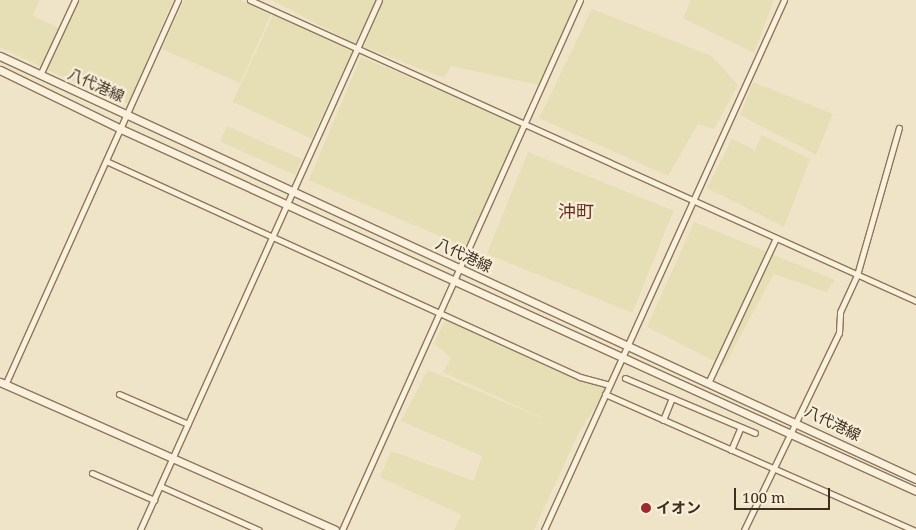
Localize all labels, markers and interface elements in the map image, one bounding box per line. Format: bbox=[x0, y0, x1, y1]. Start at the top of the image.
street label: 八代港線 bbox=[65, 65, 127, 105]
district label: 沖町 bbox=[558, 200, 594, 222]
street label: 八代港線 bbox=[433, 234, 495, 276]
street label: 八代港線 bbox=[802, 402, 864, 444]
scale bar bbox=[736, 478, 832, 510]
text: 100 m bbox=[742, 487, 785, 507]
place label: イオン bbox=[656, 499, 701, 517]
marker: イオン bbox=[640, 502, 652, 514]

